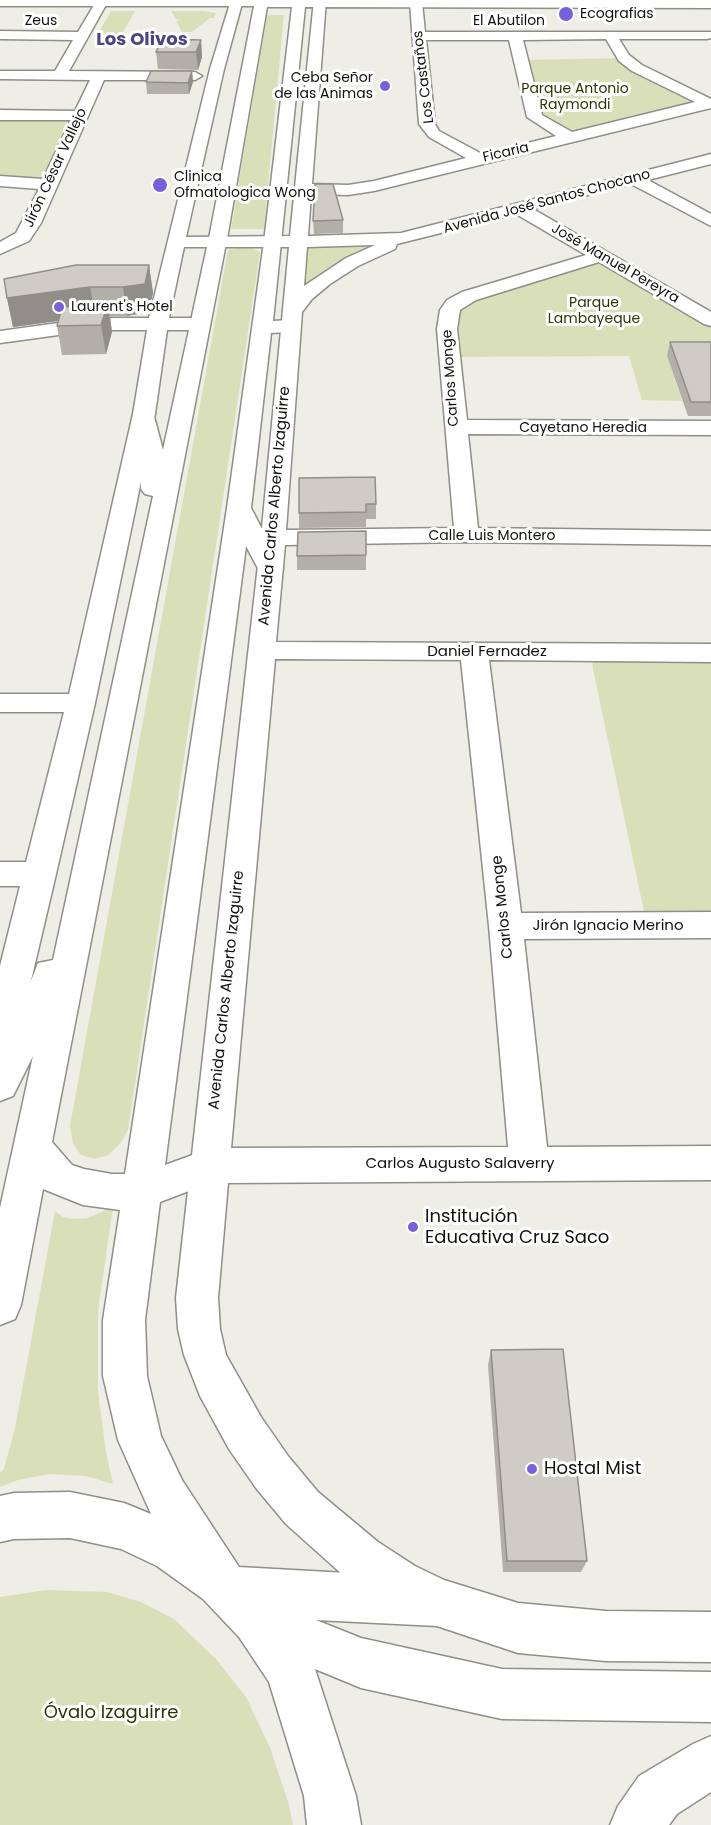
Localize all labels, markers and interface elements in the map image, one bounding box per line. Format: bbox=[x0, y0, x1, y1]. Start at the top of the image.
marker: Ecografias bbox=[557, 5, 575, 23]
place label: Ecografias bbox=[580, 6, 654, 22]
street label: Zeus bbox=[25, 13, 57, 29]
street label: El Abutilon bbox=[473, 13, 545, 29]
district label: Los Olivos bbox=[96, 29, 188, 51]
street label: Los Castaños bbox=[410, 30, 438, 124]
place label: Ceba Señor de las Animas bbox=[274, 70, 373, 102]
marker: Ceba Señor de las Animas bbox=[378, 79, 392, 93]
park label: Parque Antonio Raymondi bbox=[521, 81, 629, 114]
street label: Jirón César Vallejo bbox=[21, 106, 91, 230]
street label: Ficaria bbox=[481, 140, 531, 166]
street label: Avenida José Santos Chocano bbox=[442, 166, 652, 238]
place label: Clinica Ofmatologica Wong bbox=[174, 169, 316, 202]
marker: Clinica Ofmatologica Wong bbox=[151, 176, 169, 194]
street label: José Manuel Pereyra bbox=[548, 221, 682, 307]
park label: Parque Lambayeque bbox=[548, 295, 640, 328]
place label: Laurent's Hotel bbox=[71, 299, 173, 315]
marker: Laurent's Hotel bbox=[52, 300, 66, 314]
street label: Carlos Monge bbox=[439, 329, 463, 427]
street label: Avenida Carlos Alberto Izaguirre bbox=[256, 386, 294, 626]
street label: Cayetano Heredia bbox=[519, 420, 647, 436]
street label: Calle Luis Montero bbox=[428, 528, 556, 544]
street label: Daniel Fernadez bbox=[427, 643, 547, 661]
street label: Carlos Monge bbox=[489, 854, 517, 960]
street label: Avenida Carlos Alberto Izaguirre bbox=[205, 870, 249, 1110]
street label: Jirón Ignacio Merino bbox=[532, 917, 684, 935]
street label: Carlos Augusto Salaverry bbox=[366, 1155, 554, 1173]
place label: Institución Educativa Cruz Saco bbox=[425, 1206, 609, 1248]
marker: Institución Educativa Cruz Saco bbox=[406, 1220, 420, 1234]
place label: Hostal Mist bbox=[544, 1458, 641, 1480]
marker: Hostal Mist bbox=[525, 1462, 539, 1476]
park label: Óvalo Izaguirre bbox=[44, 1702, 178, 1724]

